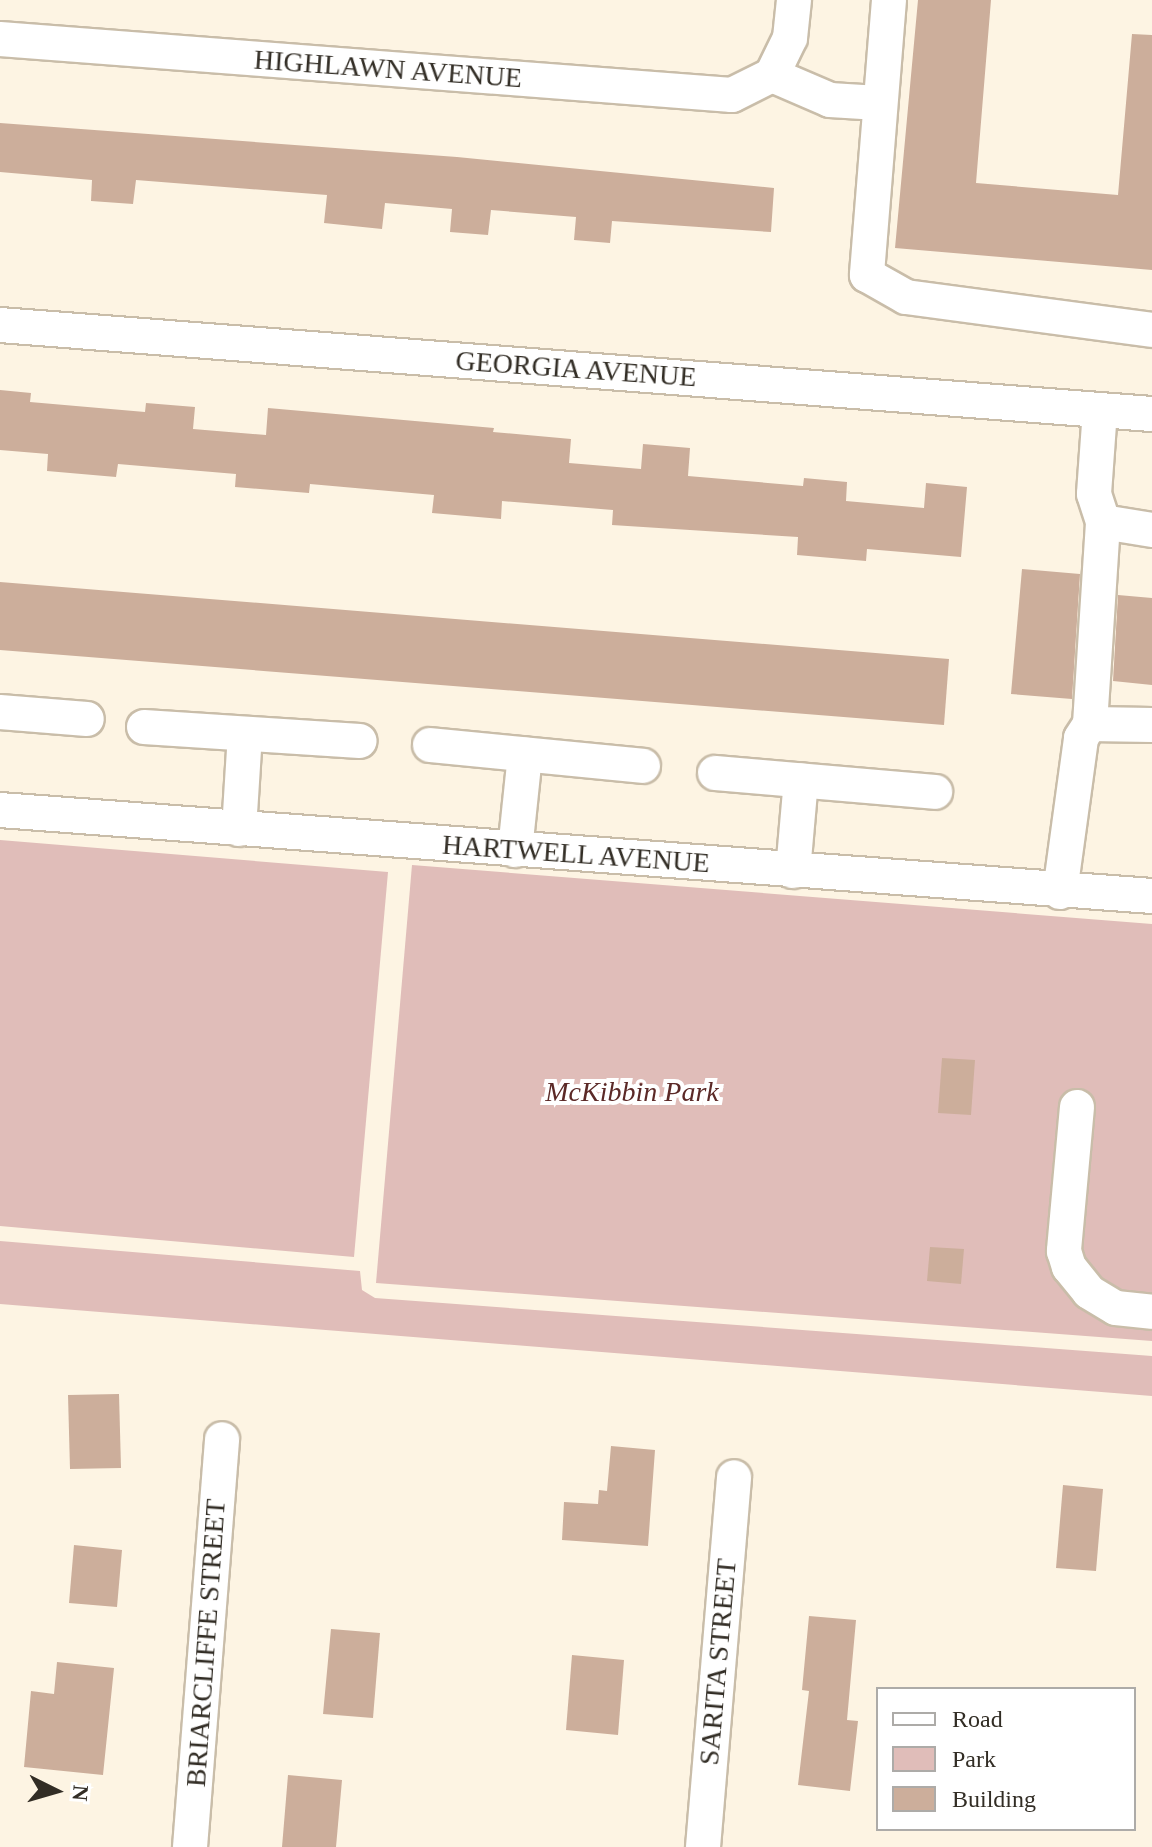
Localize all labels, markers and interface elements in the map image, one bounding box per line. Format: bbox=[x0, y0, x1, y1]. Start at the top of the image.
street label: HIGHLAWN AVENUE bbox=[252, 43, 524, 95]
street label: GEORGIA AVENUE bbox=[453, 344, 699, 394]
street label: HARTWELL AVENUE bbox=[440, 828, 712, 880]
park label: McKibbin Park bbox=[545, 1075, 719, 1109]
street label: BRIARCLIFFE STREET bbox=[179, 1498, 233, 1788]
street label: SARITA STREET bbox=[692, 1557, 744, 1767]
legend bbox=[876, 1687, 1136, 1831]
text: Road bbox=[952, 1706, 1003, 1732]
text: Park bbox=[952, 1746, 996, 1772]
north arrow bbox=[16, 1751, 96, 1831]
text: N bbox=[67, 1784, 94, 1802]
text: Building bbox=[952, 1786, 1036, 1812]

